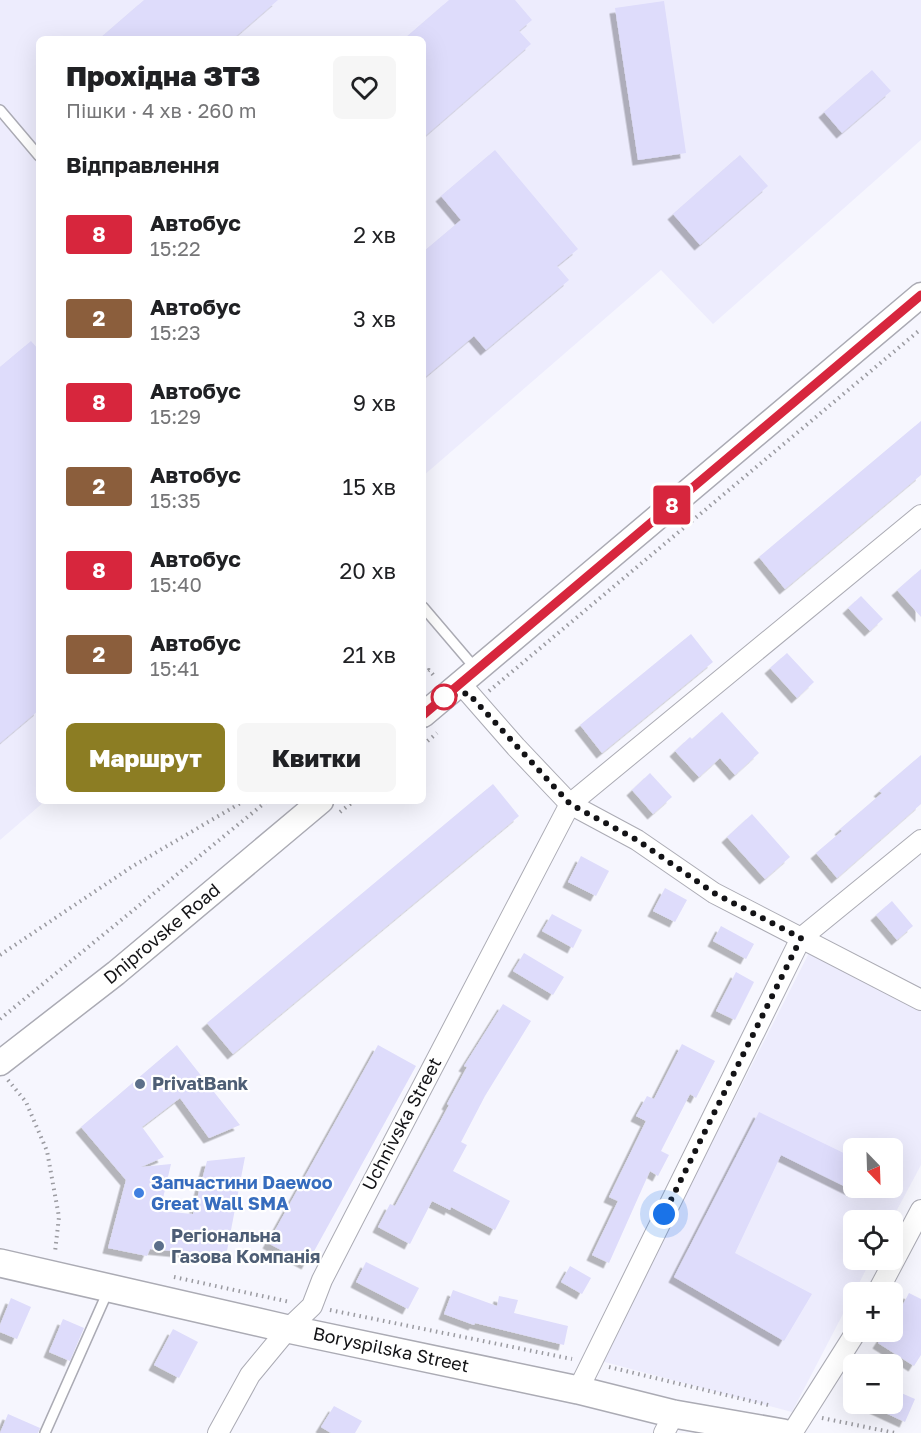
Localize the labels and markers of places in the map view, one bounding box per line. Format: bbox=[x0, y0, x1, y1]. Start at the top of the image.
unlabelled marker bbox=[431, 684, 457, 710]
place label: PrivatBank bbox=[152, 1072, 249, 1094]
marker: PrivatBank bbox=[133, 1077, 147, 1091]
place label: Запчастини Daewoo Great Wall SMA bbox=[151, 1171, 333, 1214]
marker: Запчастини Daewoo Great Wall SMA bbox=[132, 1186, 146, 1200]
place label: Регіональна Газова Компанія bbox=[171, 1224, 320, 1267]
marker: Регіональна Газова Компанія bbox=[152, 1239, 166, 1253]

